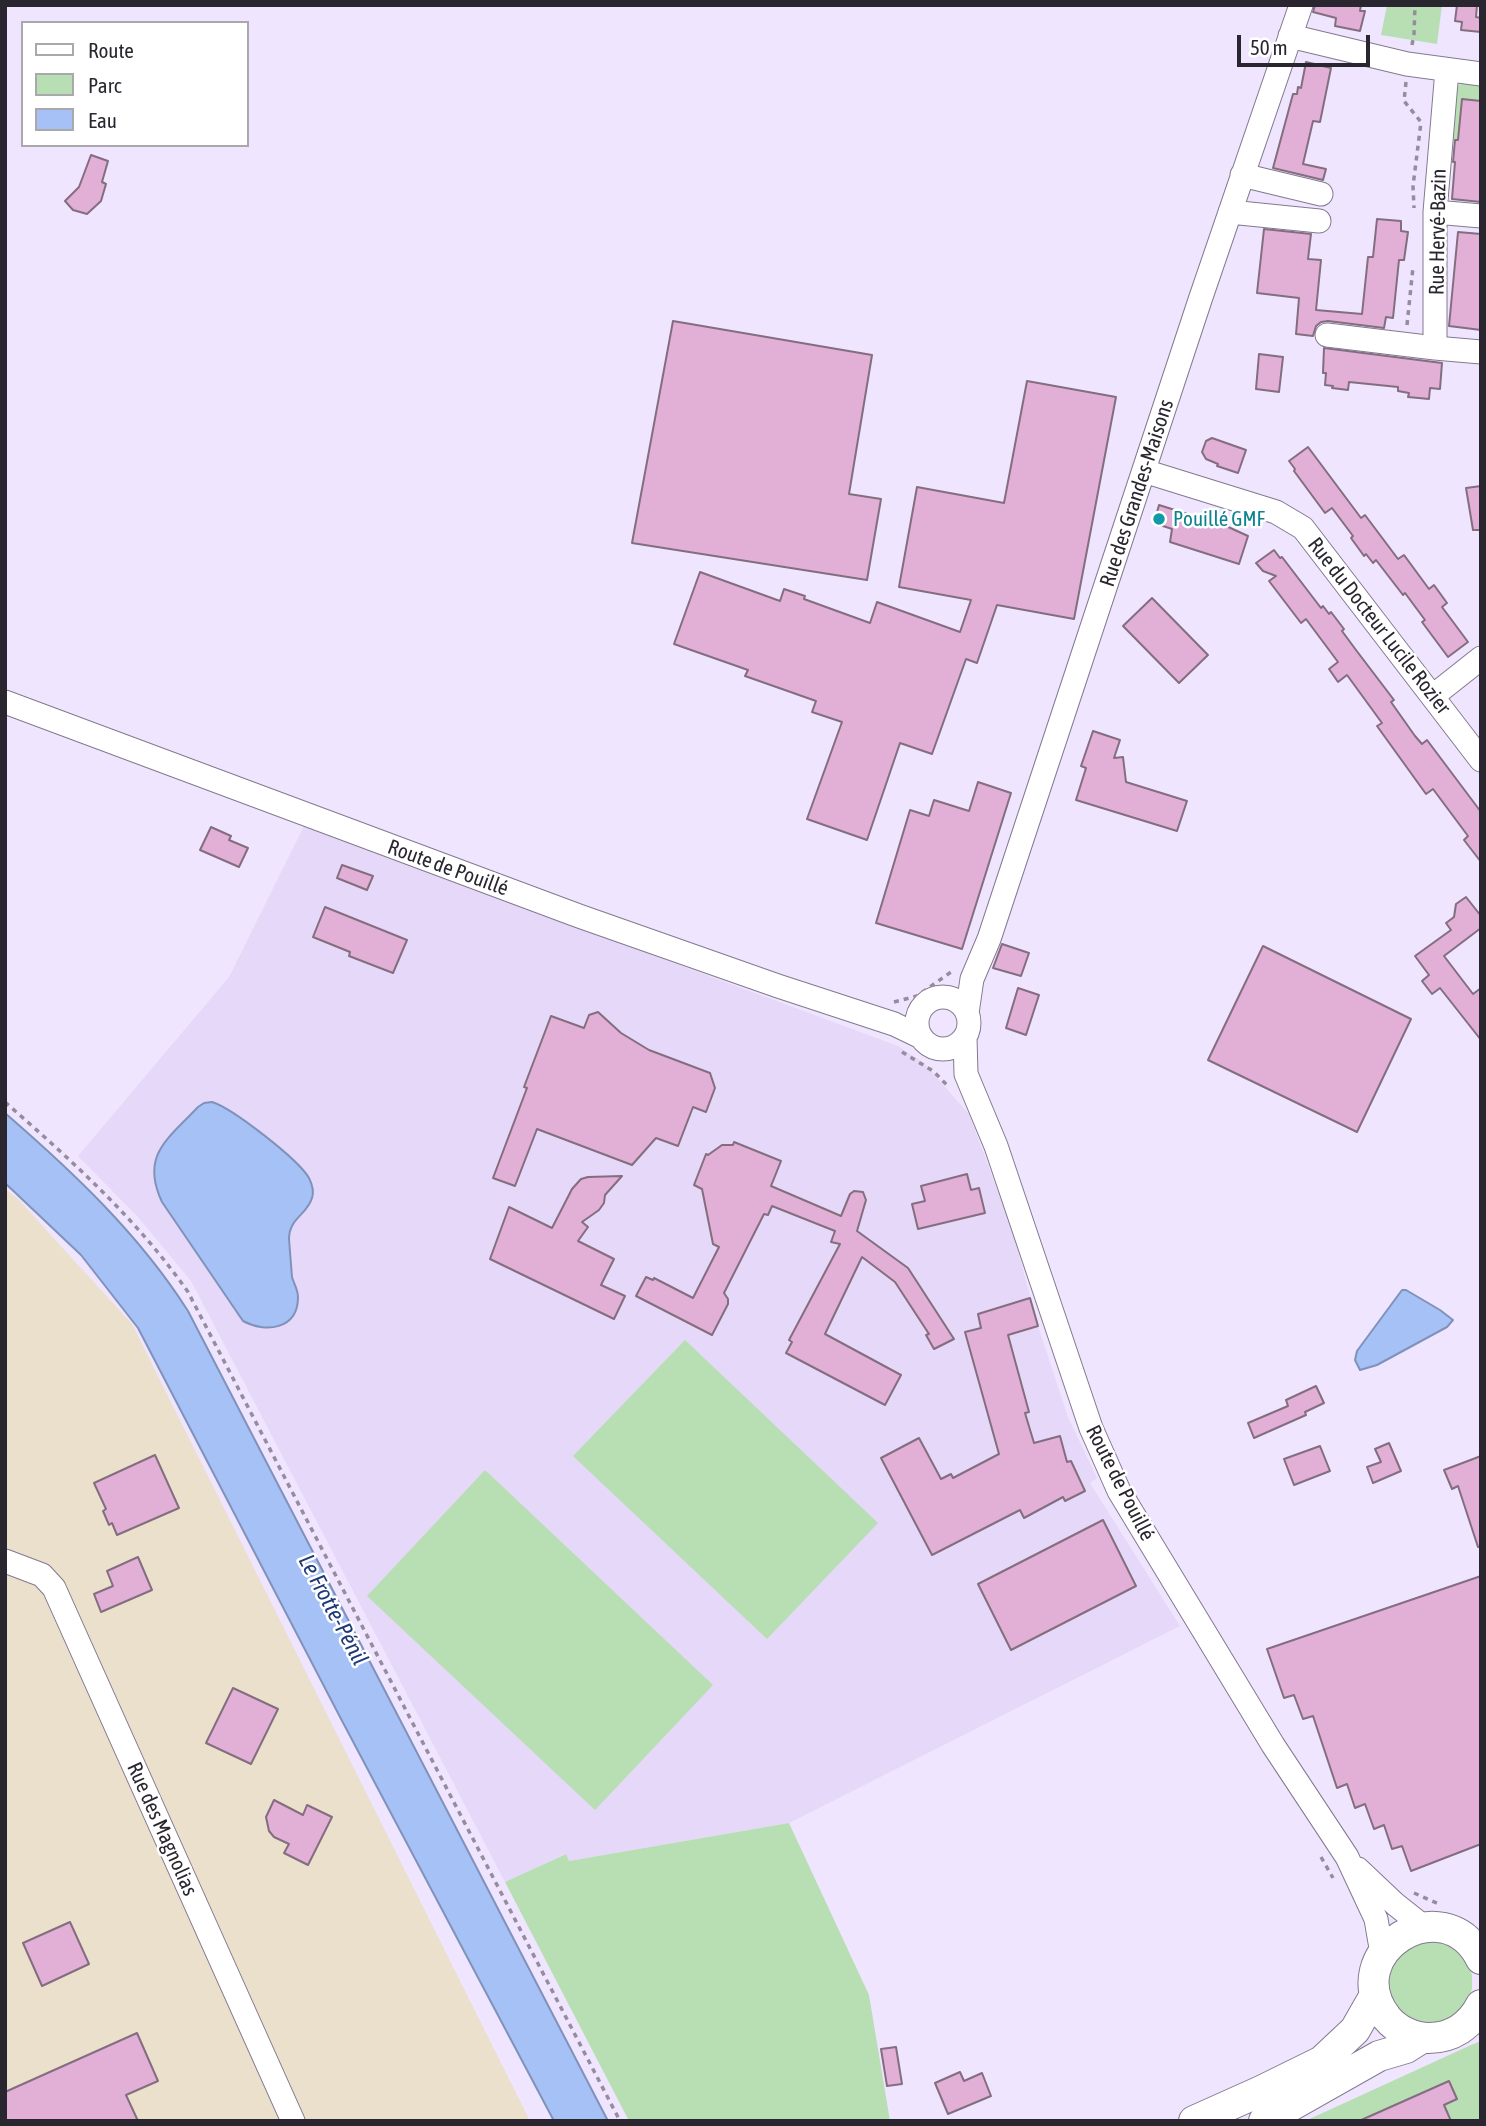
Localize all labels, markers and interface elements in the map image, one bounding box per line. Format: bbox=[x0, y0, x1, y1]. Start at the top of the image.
legend bbox=[21, 21, 248, 147]
scale bar bbox=[1241, 21, 1374, 65]
text: 50 m bbox=[1250, 35, 1288, 59]
text: Route bbox=[88, 38, 134, 62]
text: Parc bbox=[88, 73, 122, 97]
text: Eau bbox=[88, 108, 117, 132]
street label: Rue Hervé-Bazin bbox=[1424, 169, 1452, 295]
street label: Rue des Grandes-Maisons bbox=[1095, 396, 1179, 590]
place label: Pouillé GMF bbox=[1173, 506, 1265, 532]
marker: Pouillé GMF bbox=[1151, 511, 1167, 527]
street label: Rue du Docteur Lucile Rozier bbox=[1302, 533, 1456, 719]
street label: Route de Pouillé bbox=[384, 835, 512, 901]
street label: Route de Pouillé bbox=[1080, 1421, 1160, 1545]
water label: Le Frotte-Pénil bbox=[292, 1550, 374, 1670]
street label: Rue des Magnolias bbox=[121, 1758, 203, 1900]

